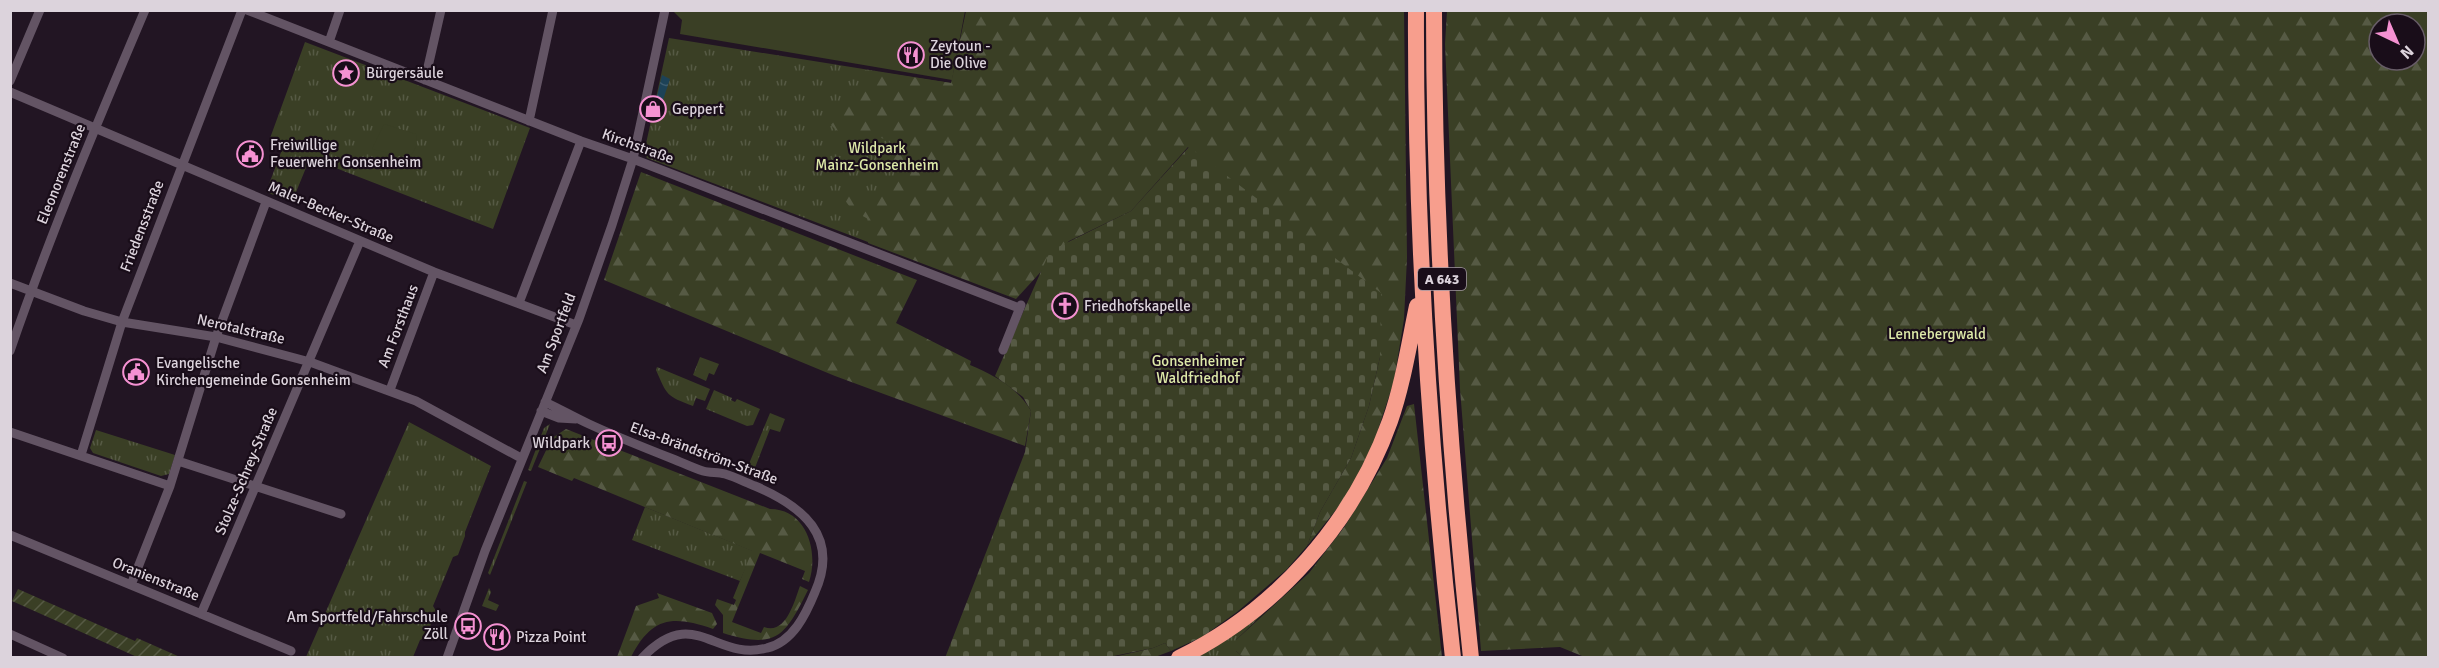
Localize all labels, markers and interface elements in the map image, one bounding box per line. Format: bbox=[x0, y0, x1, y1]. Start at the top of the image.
north arrow bbox=[2367, 12, 2427, 72]
place label: Zeytoun - Die Olive bbox=[930, 37, 990, 72]
restaurant icon: Zeytoun - Die Olive bbox=[896, 40, 926, 70]
text: N bbox=[2396, 41, 2418, 63]
place icon: Bürgersäule bbox=[331, 58, 361, 88]
place label: Bürgersäule bbox=[366, 64, 444, 82]
shop icon: Geppert bbox=[638, 94, 668, 124]
place label: Geppert bbox=[672, 100, 724, 118]
street label: Eleonorenstraße bbox=[33, 121, 89, 227]
street label: Kirchstraße bbox=[600, 125, 676, 167]
place label: Freiwillige Feuerwehr Gonsenheim bbox=[270, 136, 421, 171]
public building icon: Freiwillige Feuerwehr Gonsenheim bbox=[235, 139, 265, 169]
park label: Wildpark Mainz-Gonsenheim bbox=[815, 139, 939, 174]
street label: Maler-Becker-Straße bbox=[265, 177, 397, 247]
street label: Friedensstraße bbox=[116, 178, 168, 274]
road number: A 643 bbox=[1418, 268, 1466, 290]
street label: Am Forsthaus bbox=[374, 282, 422, 370]
street label: Am Sportfeld bbox=[532, 290, 580, 376]
church icon: Friedhofskapelle bbox=[1050, 291, 1080, 321]
place label: Friedhofskapelle bbox=[1084, 297, 1191, 315]
street label: Nerotalstraße bbox=[195, 310, 287, 348]
park label: Lennebergwald bbox=[1888, 325, 1986, 343]
park label: Gonsenheimer Waldfriedhof bbox=[1152, 352, 1245, 387]
place label: Evangelische Kirchengemeinde Gonsenheim bbox=[156, 354, 351, 389]
public building icon: Evangelische Kirchengemeinde Gonsenheim bbox=[121, 357, 151, 387]
street label: Stolze-Schrey-Straße bbox=[211, 404, 281, 538]
street label: Elsa-Brändström-Straße bbox=[628, 418, 780, 488]
bus stop icon: Wildpark bbox=[594, 428, 624, 458]
place label: Wildpark bbox=[532, 434, 590, 452]
street label: Oranienstraße bbox=[110, 553, 202, 605]
place label: Am Sportfeld/Fahrschule Zöll bbox=[287, 608, 448, 643]
bus stop icon: Am Sportfeld/Fahrschule Zöll bbox=[453, 611, 483, 641]
restaurant icon: Pizza Point bbox=[482, 622, 512, 652]
place label: Pizza Point bbox=[516, 628, 586, 646]

